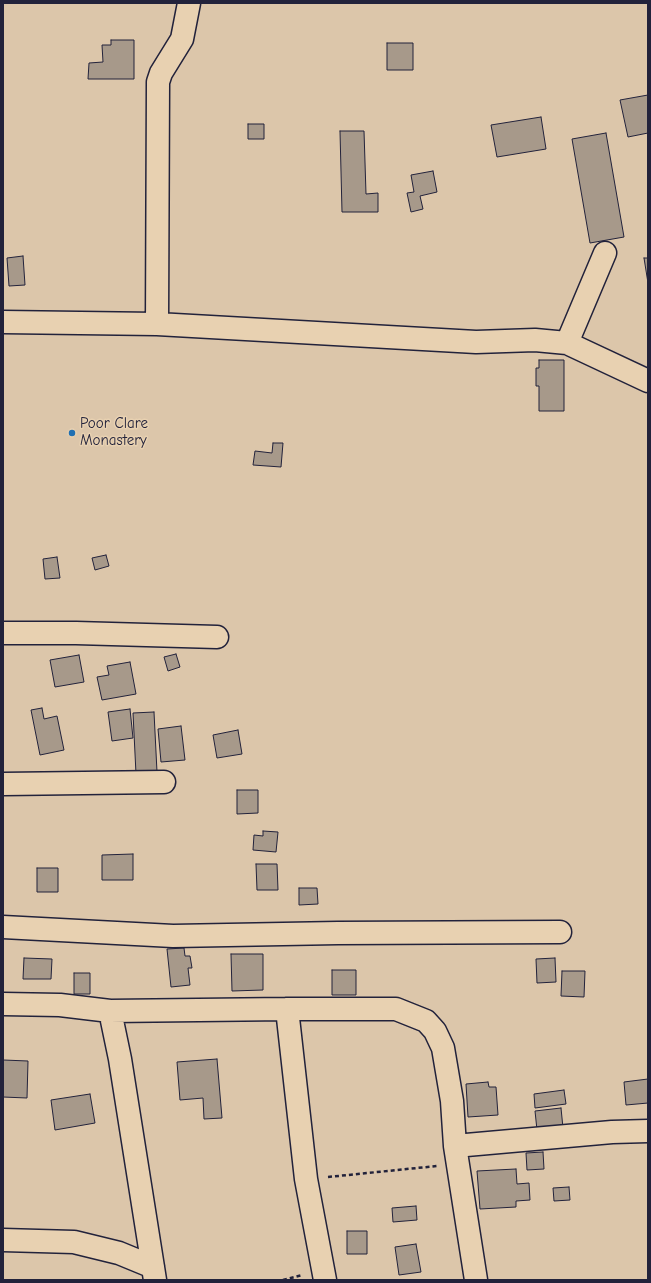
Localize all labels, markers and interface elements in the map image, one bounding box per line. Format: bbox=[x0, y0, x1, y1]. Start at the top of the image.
place label: Poor Clare Monastery bbox=[80, 415, 148, 450]
marker: Poor Clare Monastery bbox=[67, 428, 77, 438]

